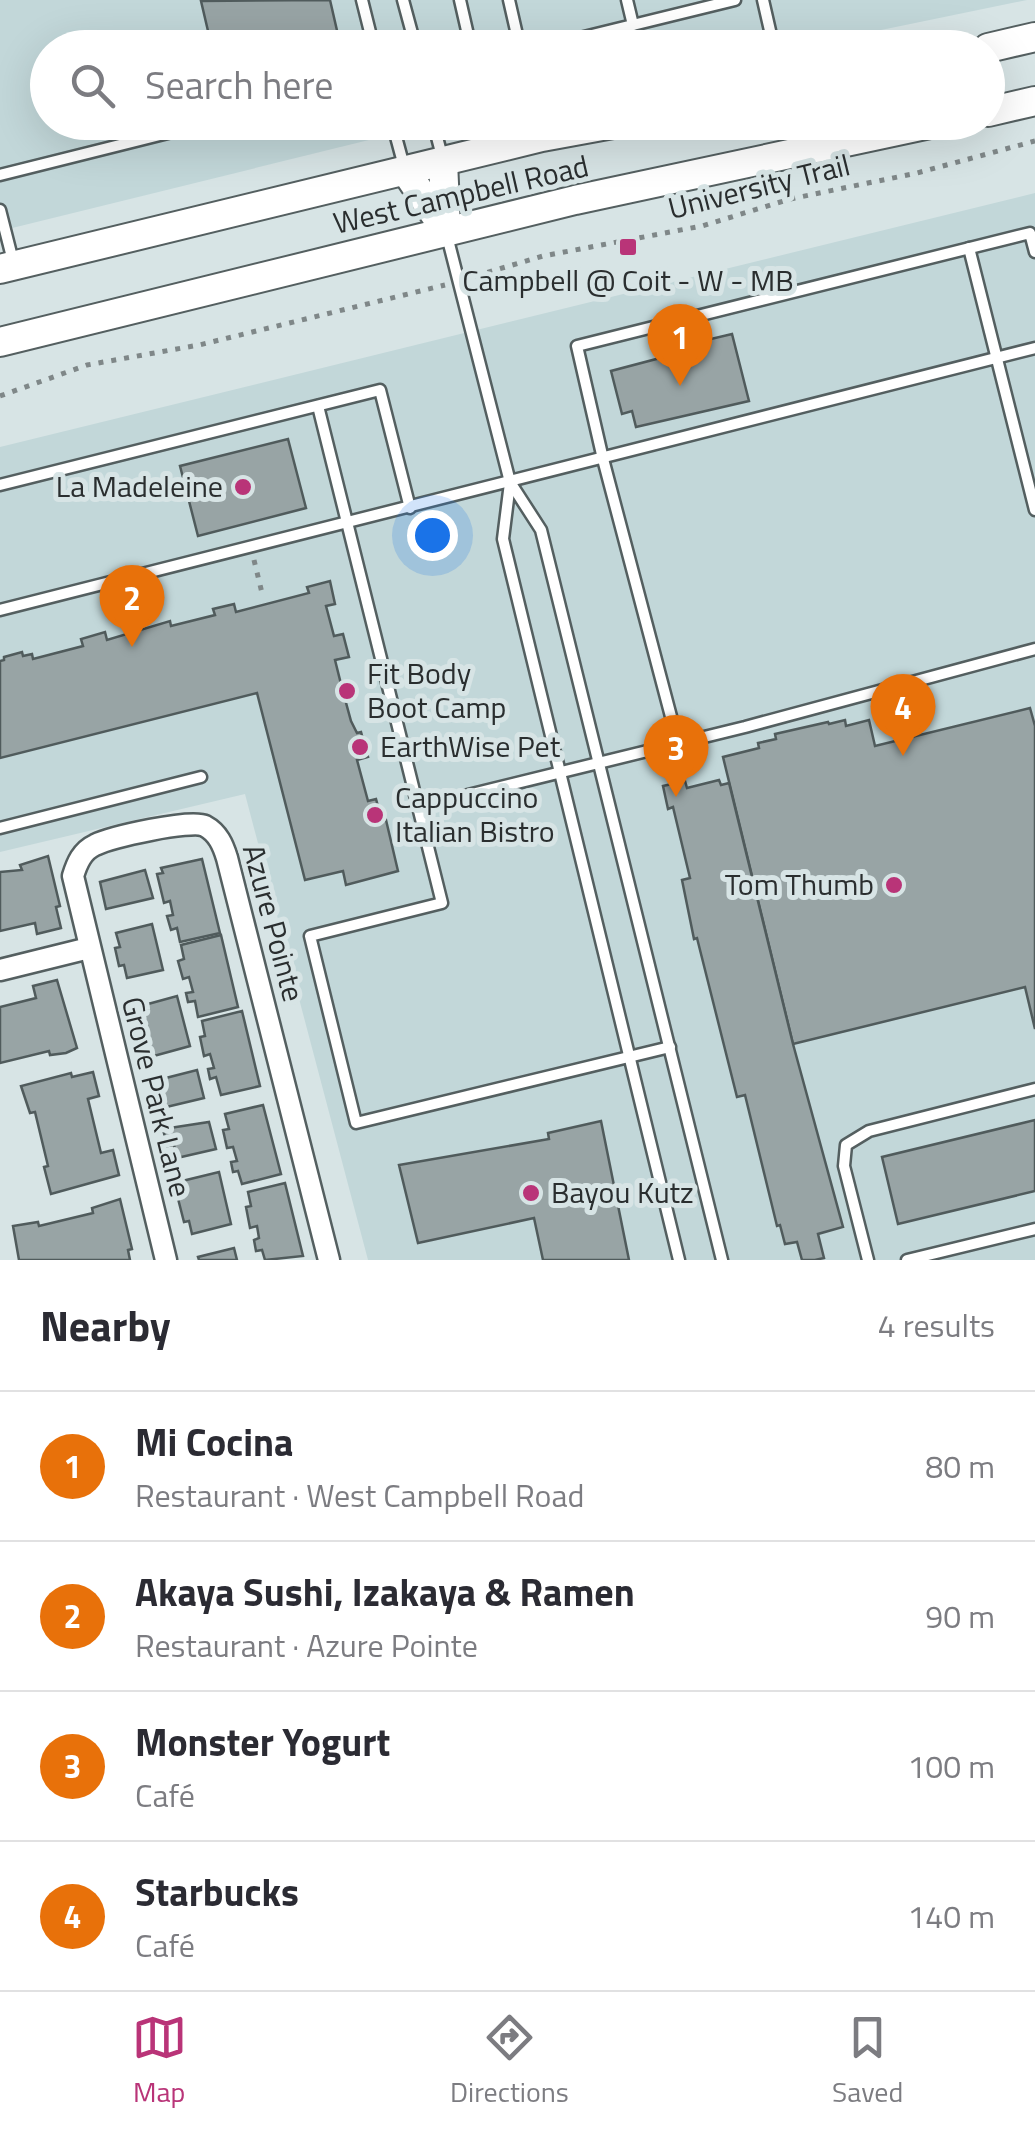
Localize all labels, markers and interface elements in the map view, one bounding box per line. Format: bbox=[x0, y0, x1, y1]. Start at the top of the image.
search box bbox=[30, 30, 1005, 140]
text: Search here bbox=[145, 56, 333, 114]
icon: search bbox=[65, 58, 120, 113]
street label: University Trail bbox=[663, 141, 855, 231]
street label: West Campbell Road bbox=[329, 142, 593, 246]
marker: Campbell @ Coit - W - MB bbox=[617, 236, 639, 258]
place label: Campbell @ Coit - W - MB bbox=[462, 257, 794, 303]
pin: 1 bbox=[648, 304, 712, 386]
place label: La Madeleine bbox=[56, 463, 223, 509]
marker: La Madeleine bbox=[232, 476, 254, 498]
your location bbox=[407, 510, 458, 561]
pin: 2 bbox=[100, 564, 164, 647]
place label: Fit Body Boot Camp bbox=[367, 650, 506, 730]
pin: 4 bbox=[870, 674, 936, 756]
marker: Fit Body Boot Camp bbox=[336, 680, 358, 702]
pin: 3 bbox=[644, 714, 708, 797]
place label: EarthWise Pet bbox=[380, 723, 561, 769]
marker: EarthWise Pet bbox=[349, 736, 371, 758]
place label: Cappuccino Italian Bistro bbox=[395, 774, 555, 854]
marker: Cappuccino Italian Bistro bbox=[364, 804, 386, 826]
street label: Azure Pointe bbox=[231, 839, 317, 1006]
place label: Tom Thumb bbox=[725, 861, 874, 907]
marker: Tom Thumb bbox=[883, 874, 905, 896]
street label: Grove Park Lane bbox=[110, 992, 204, 1202]
place label: Bayou Kutz bbox=[551, 1169, 694, 1215]
marker: Bayou Kutz bbox=[520, 1182, 542, 1204]
text: Nearby bbox=[40, 1293, 171, 1357]
text: 4 results bbox=[878, 1301, 995, 1349]
text: Mi Cocina bbox=[135, 1413, 294, 1471]
text: 1 bbox=[64, 1442, 81, 1490]
text: 80 m bbox=[925, 1442, 995, 1490]
text: Restaurant · West Campbell Road bbox=[135, 1471, 584, 1519]
text: Akaya Sushi, Izakaya & Ramen bbox=[135, 1563, 635, 1621]
text: 2 bbox=[64, 1592, 81, 1640]
text: 90 m bbox=[925, 1592, 995, 1640]
text: Restaurant · Azure Pointe bbox=[135, 1621, 478, 1669]
text: Monster Yogurt bbox=[135, 1713, 390, 1771]
text: 3 bbox=[64, 1742, 81, 1790]
text: 100 m bbox=[907, 1742, 995, 1790]
text: Café bbox=[135, 1771, 195, 1819]
text: Starbucks bbox=[135, 1863, 299, 1921]
text: 4 bbox=[64, 1892, 81, 1940]
text: 140 m bbox=[907, 1892, 995, 1940]
text: Café bbox=[135, 1921, 195, 1969]
tab: Map bbox=[132, 2010, 187, 2113]
tab: Directions bbox=[450, 2010, 569, 2113]
tab: Saved bbox=[832, 2010, 903, 2113]

